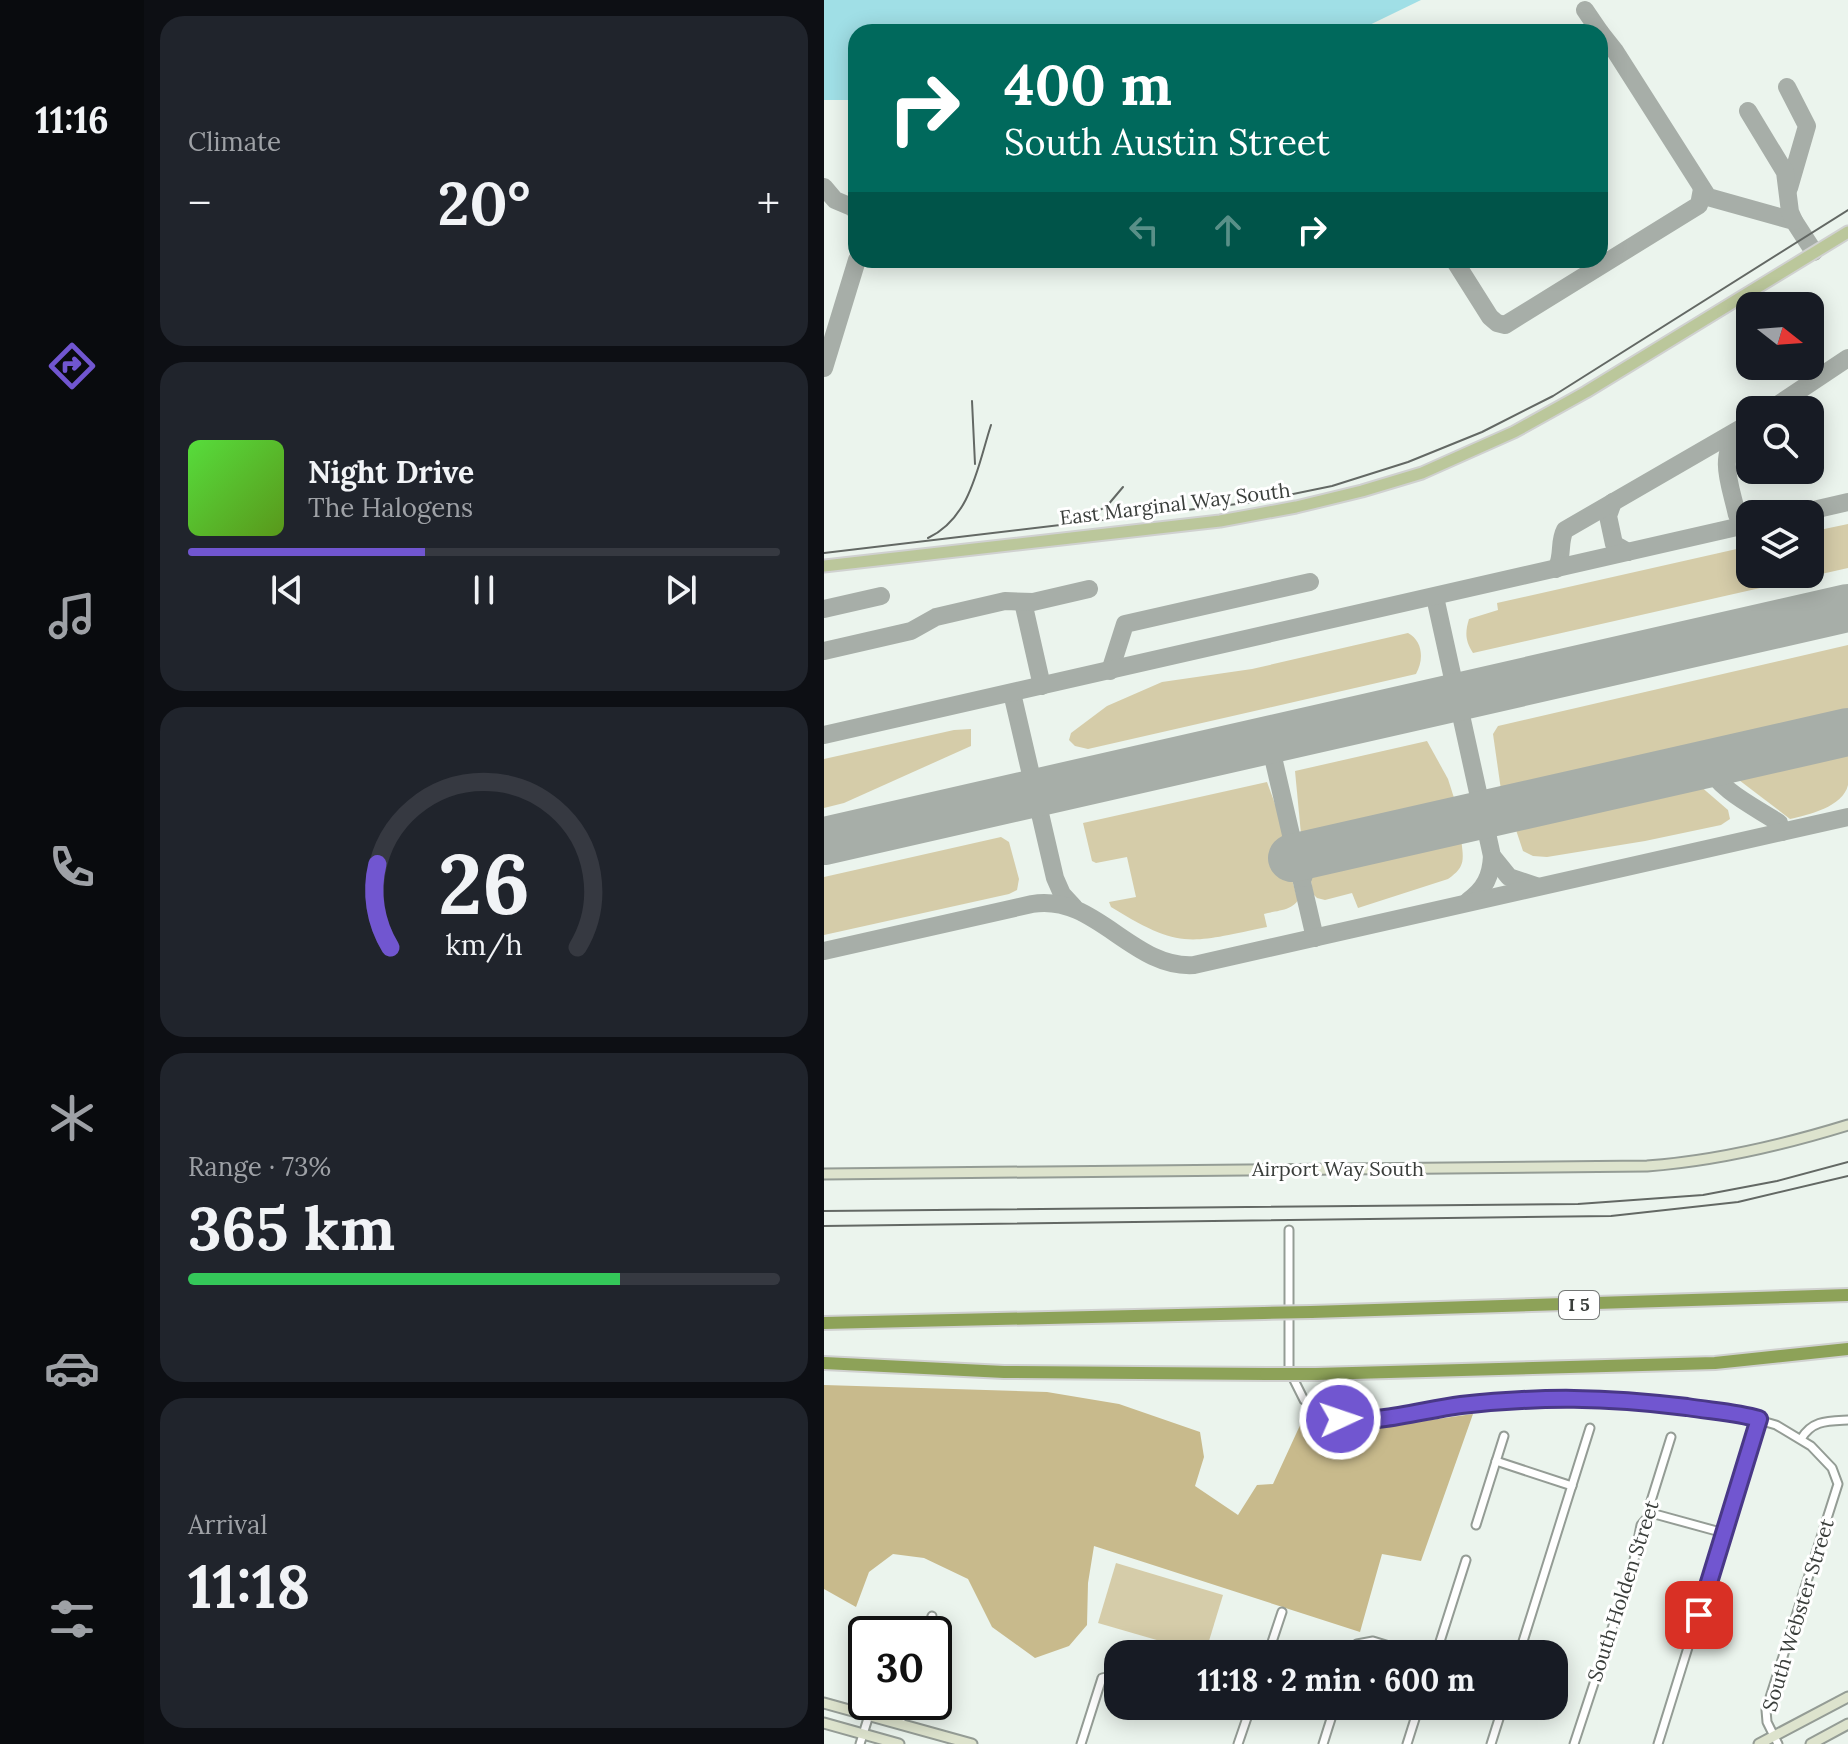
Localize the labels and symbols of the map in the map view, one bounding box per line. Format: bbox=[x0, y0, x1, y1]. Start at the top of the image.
north arrow bbox=[1736, 292, 1824, 380]
street label: East Marginal Way South bbox=[1058, 477, 1292, 530]
street label: Airport Way South bbox=[1251, 1156, 1424, 1181]
road number: I 5 bbox=[1559, 1291, 1599, 1319]
position arrow bbox=[1298, 1377, 1382, 1461]
street label: South Holden Street bbox=[1581, 1497, 1664, 1685]
street label: South Webster Street bbox=[1756, 1515, 1839, 1714]
pin bbox=[1665, 1581, 1733, 1649]
speed limit sign: 30 bbox=[848, 1616, 952, 1720]

